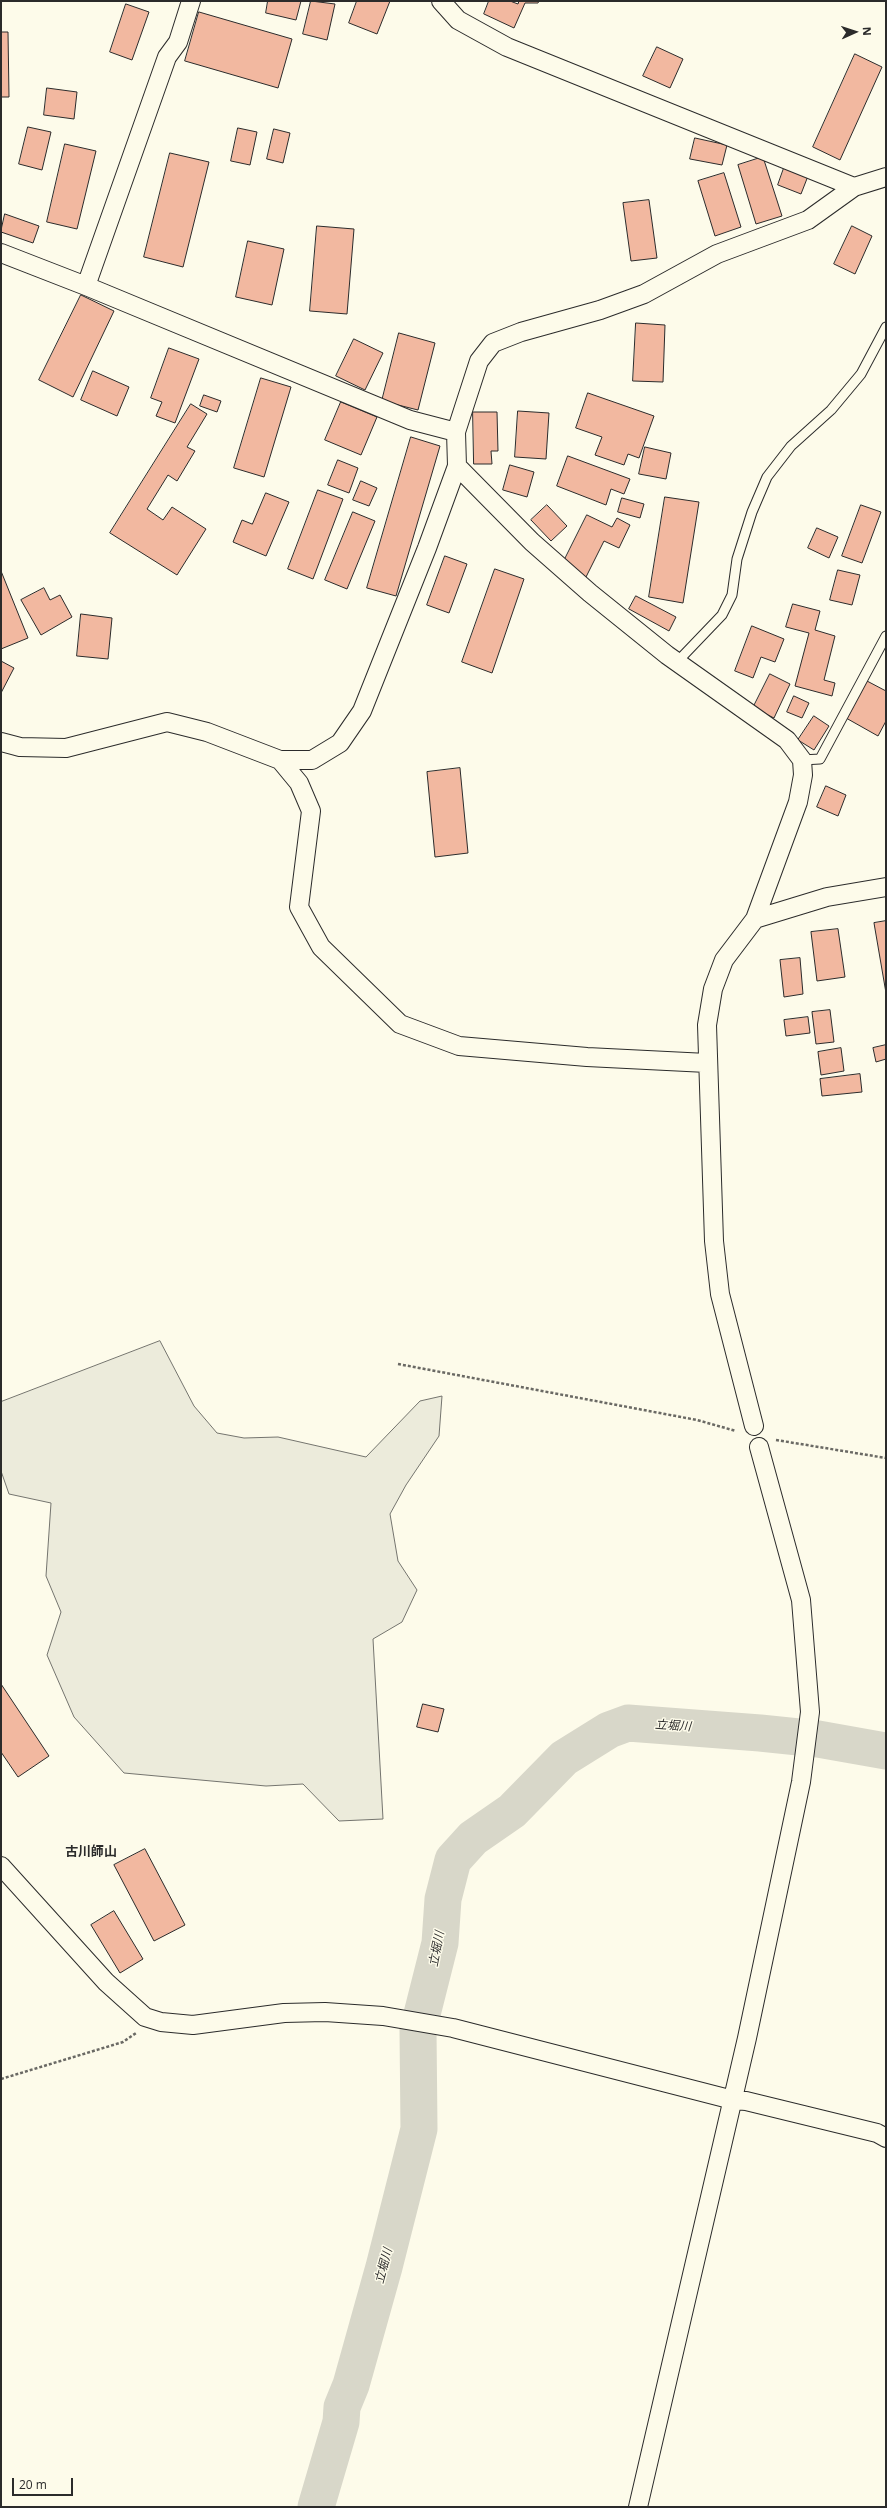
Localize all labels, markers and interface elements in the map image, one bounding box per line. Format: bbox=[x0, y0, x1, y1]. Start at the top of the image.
north arrow bbox=[835, 12, 875, 52]
text: N bbox=[860, 26, 875, 36]
water label: 立堀川 bbox=[655, 1718, 691, 1734]
district label: 古川師山 bbox=[65, 1844, 117, 1860]
water label: 立堀川 bbox=[426, 1930, 448, 1968]
water label: 立堀川 bbox=[372, 2247, 396, 2285]
scale bar bbox=[14, 2470, 75, 2496]
text: 20 m bbox=[19, 2476, 47, 2493]

